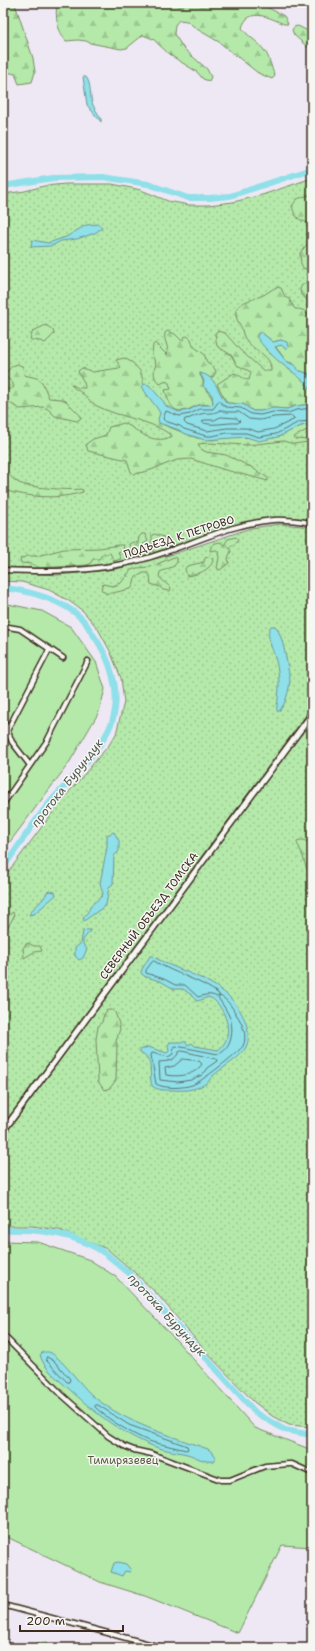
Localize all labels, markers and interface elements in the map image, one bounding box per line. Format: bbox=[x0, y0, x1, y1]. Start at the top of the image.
street label: ПОДЪЕЗД К ПЕТРОВО bbox=[122, 512, 236, 562]
water label: протока Бурундук bbox=[28, 735, 107, 830]
street label: СЕВЕРНЫЙ ОБЪЕЗД ТОМСКА bbox=[95, 849, 202, 983]
water label: протока Бурундук bbox=[124, 1270, 210, 1360]
park label: Тимирязевец bbox=[87, 1453, 159, 1468]
scale bar bbox=[20, 1607, 123, 1633]
text: 200 m bbox=[26, 1613, 65, 1629]

